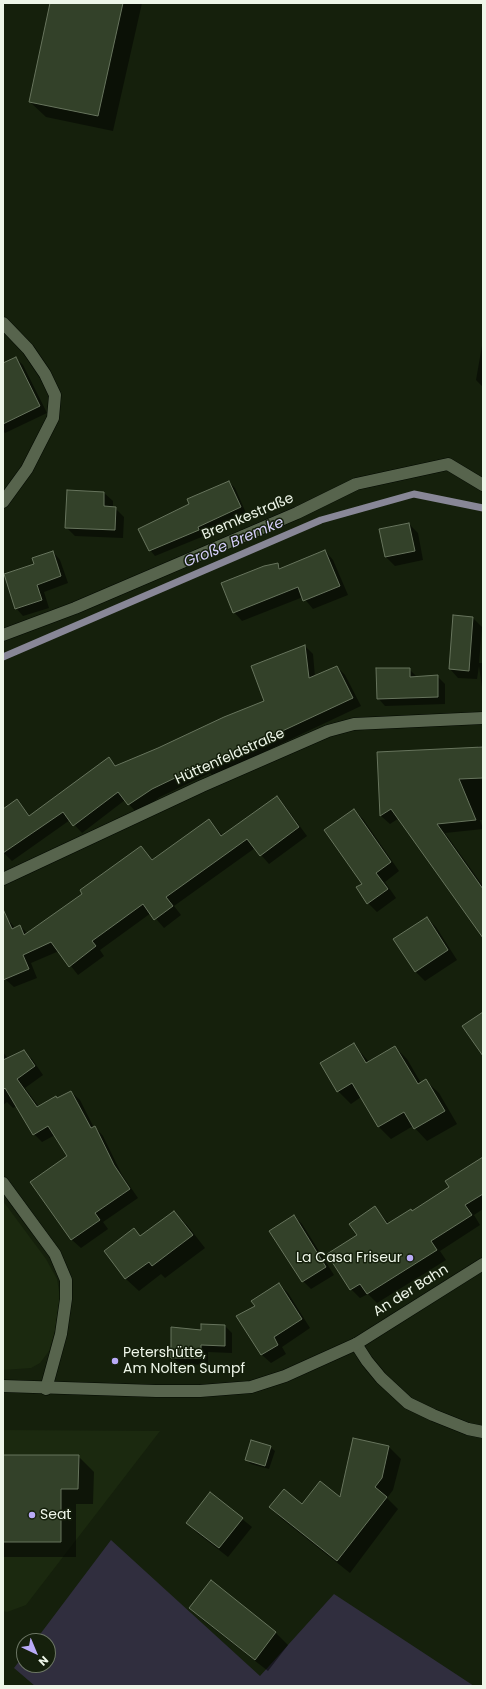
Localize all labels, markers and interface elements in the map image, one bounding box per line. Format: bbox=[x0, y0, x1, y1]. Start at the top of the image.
street label: Bremkestraße bbox=[200, 490, 296, 544]
water label: Große Bremke bbox=[181, 514, 287, 572]
street label: Hüttenfeldstraße bbox=[173, 725, 287, 789]
place label: La Casa Friseur bbox=[296, 1250, 402, 1266]
marker: La Casa Friseur bbox=[405, 1253, 415, 1263]
street label: An der Bahn bbox=[370, 1261, 452, 1321]
place label: Petershütte, Am Nolten Sumpf bbox=[123, 1345, 245, 1378]
marker: Petershütte, Am Nolten Sumpf bbox=[110, 1356, 120, 1366]
place label: Seat bbox=[40, 1507, 71, 1523]
marker: Seat bbox=[27, 1510, 37, 1520]
north arrow bbox=[16, 1633, 56, 1673]
text: N bbox=[35, 1652, 52, 1670]

